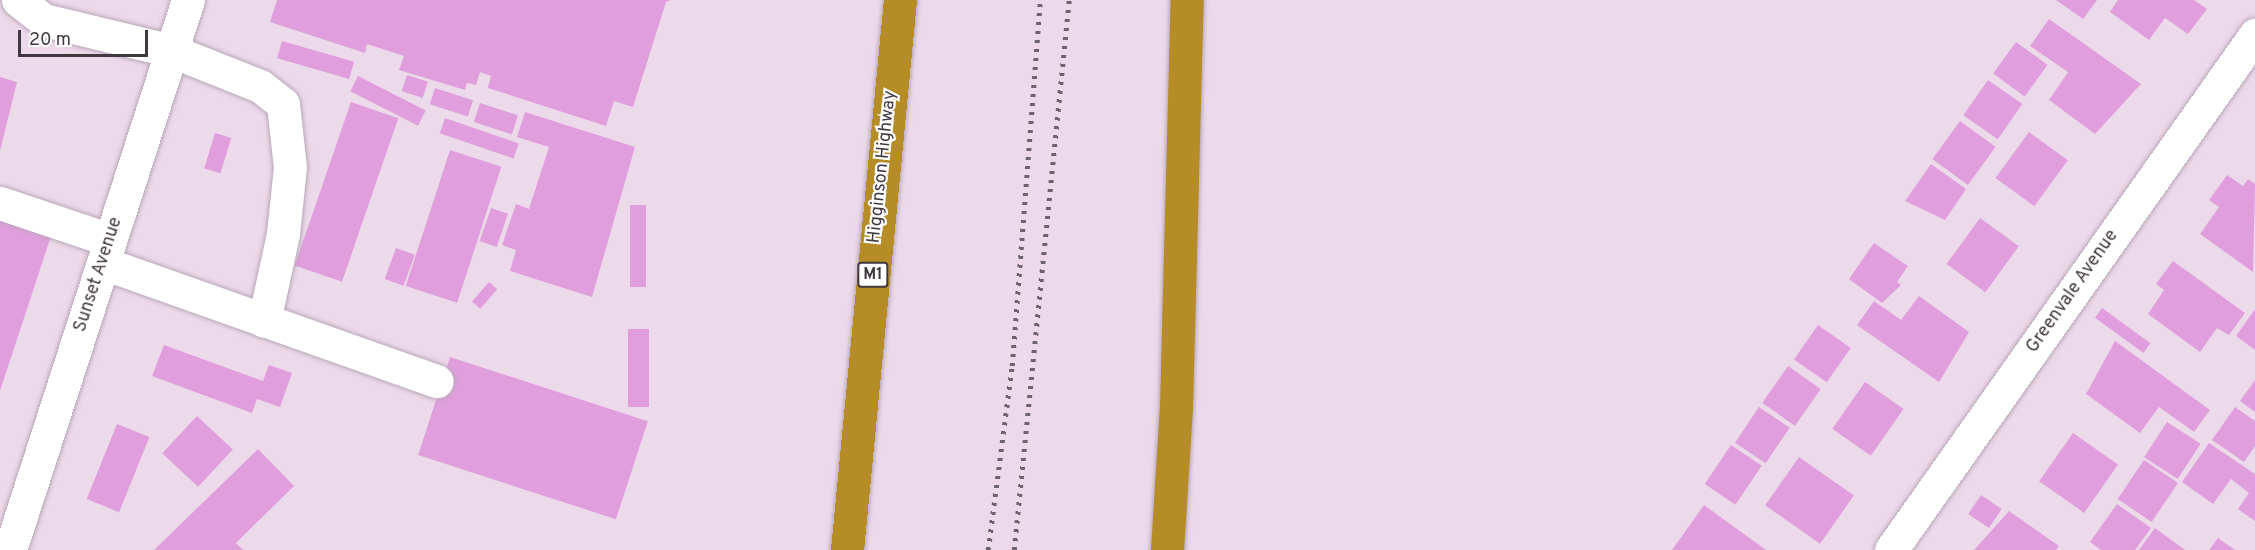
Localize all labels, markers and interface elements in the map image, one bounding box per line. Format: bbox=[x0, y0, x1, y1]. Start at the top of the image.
scale bar bbox=[21, 18, 152, 56]
text: 20 m bbox=[29, 29, 71, 52]
street label: Higginson Highway bbox=[864, 90, 902, 244]
street label: Sunset Avenue bbox=[70, 215, 128, 335]
street label: Greenvale Avenue bbox=[2022, 226, 2124, 358]
road number: M1 bbox=[856, 262, 890, 288]

